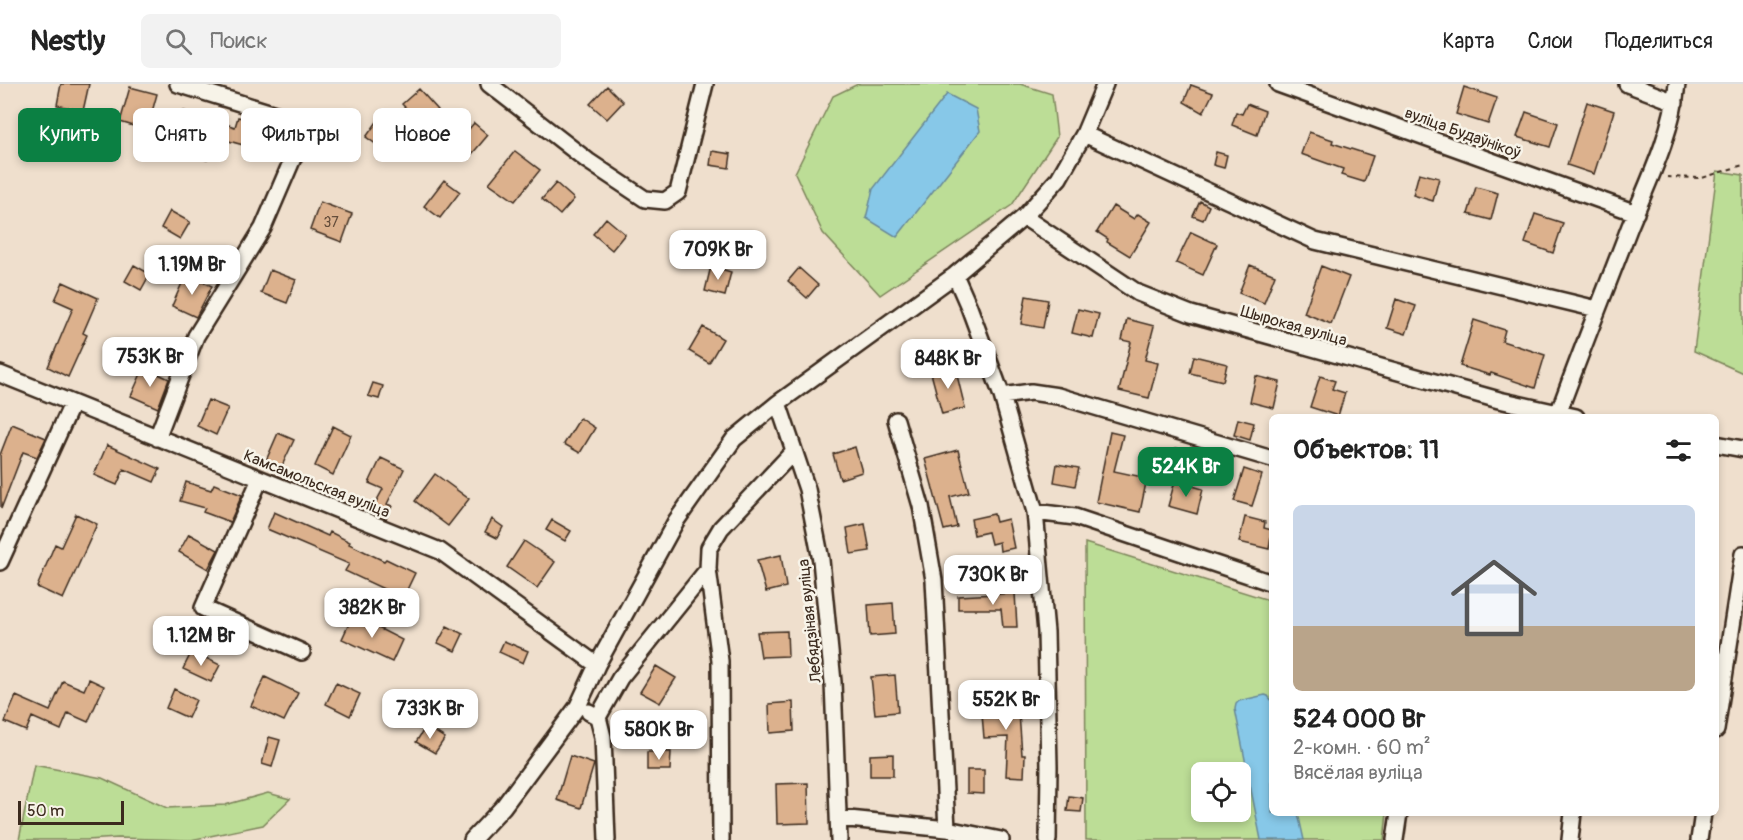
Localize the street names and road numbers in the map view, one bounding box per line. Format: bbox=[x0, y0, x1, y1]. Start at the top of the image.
street label: вуліца Будаўнікоў bbox=[1402, 103, 1523, 163]
street label: Шырокая вуліца bbox=[1238, 301, 1349, 351]
street label: Камсамольская вуліца bbox=[241, 445, 393, 522]
street label: Лебядзіная вуліца bbox=[794, 558, 827, 685]

